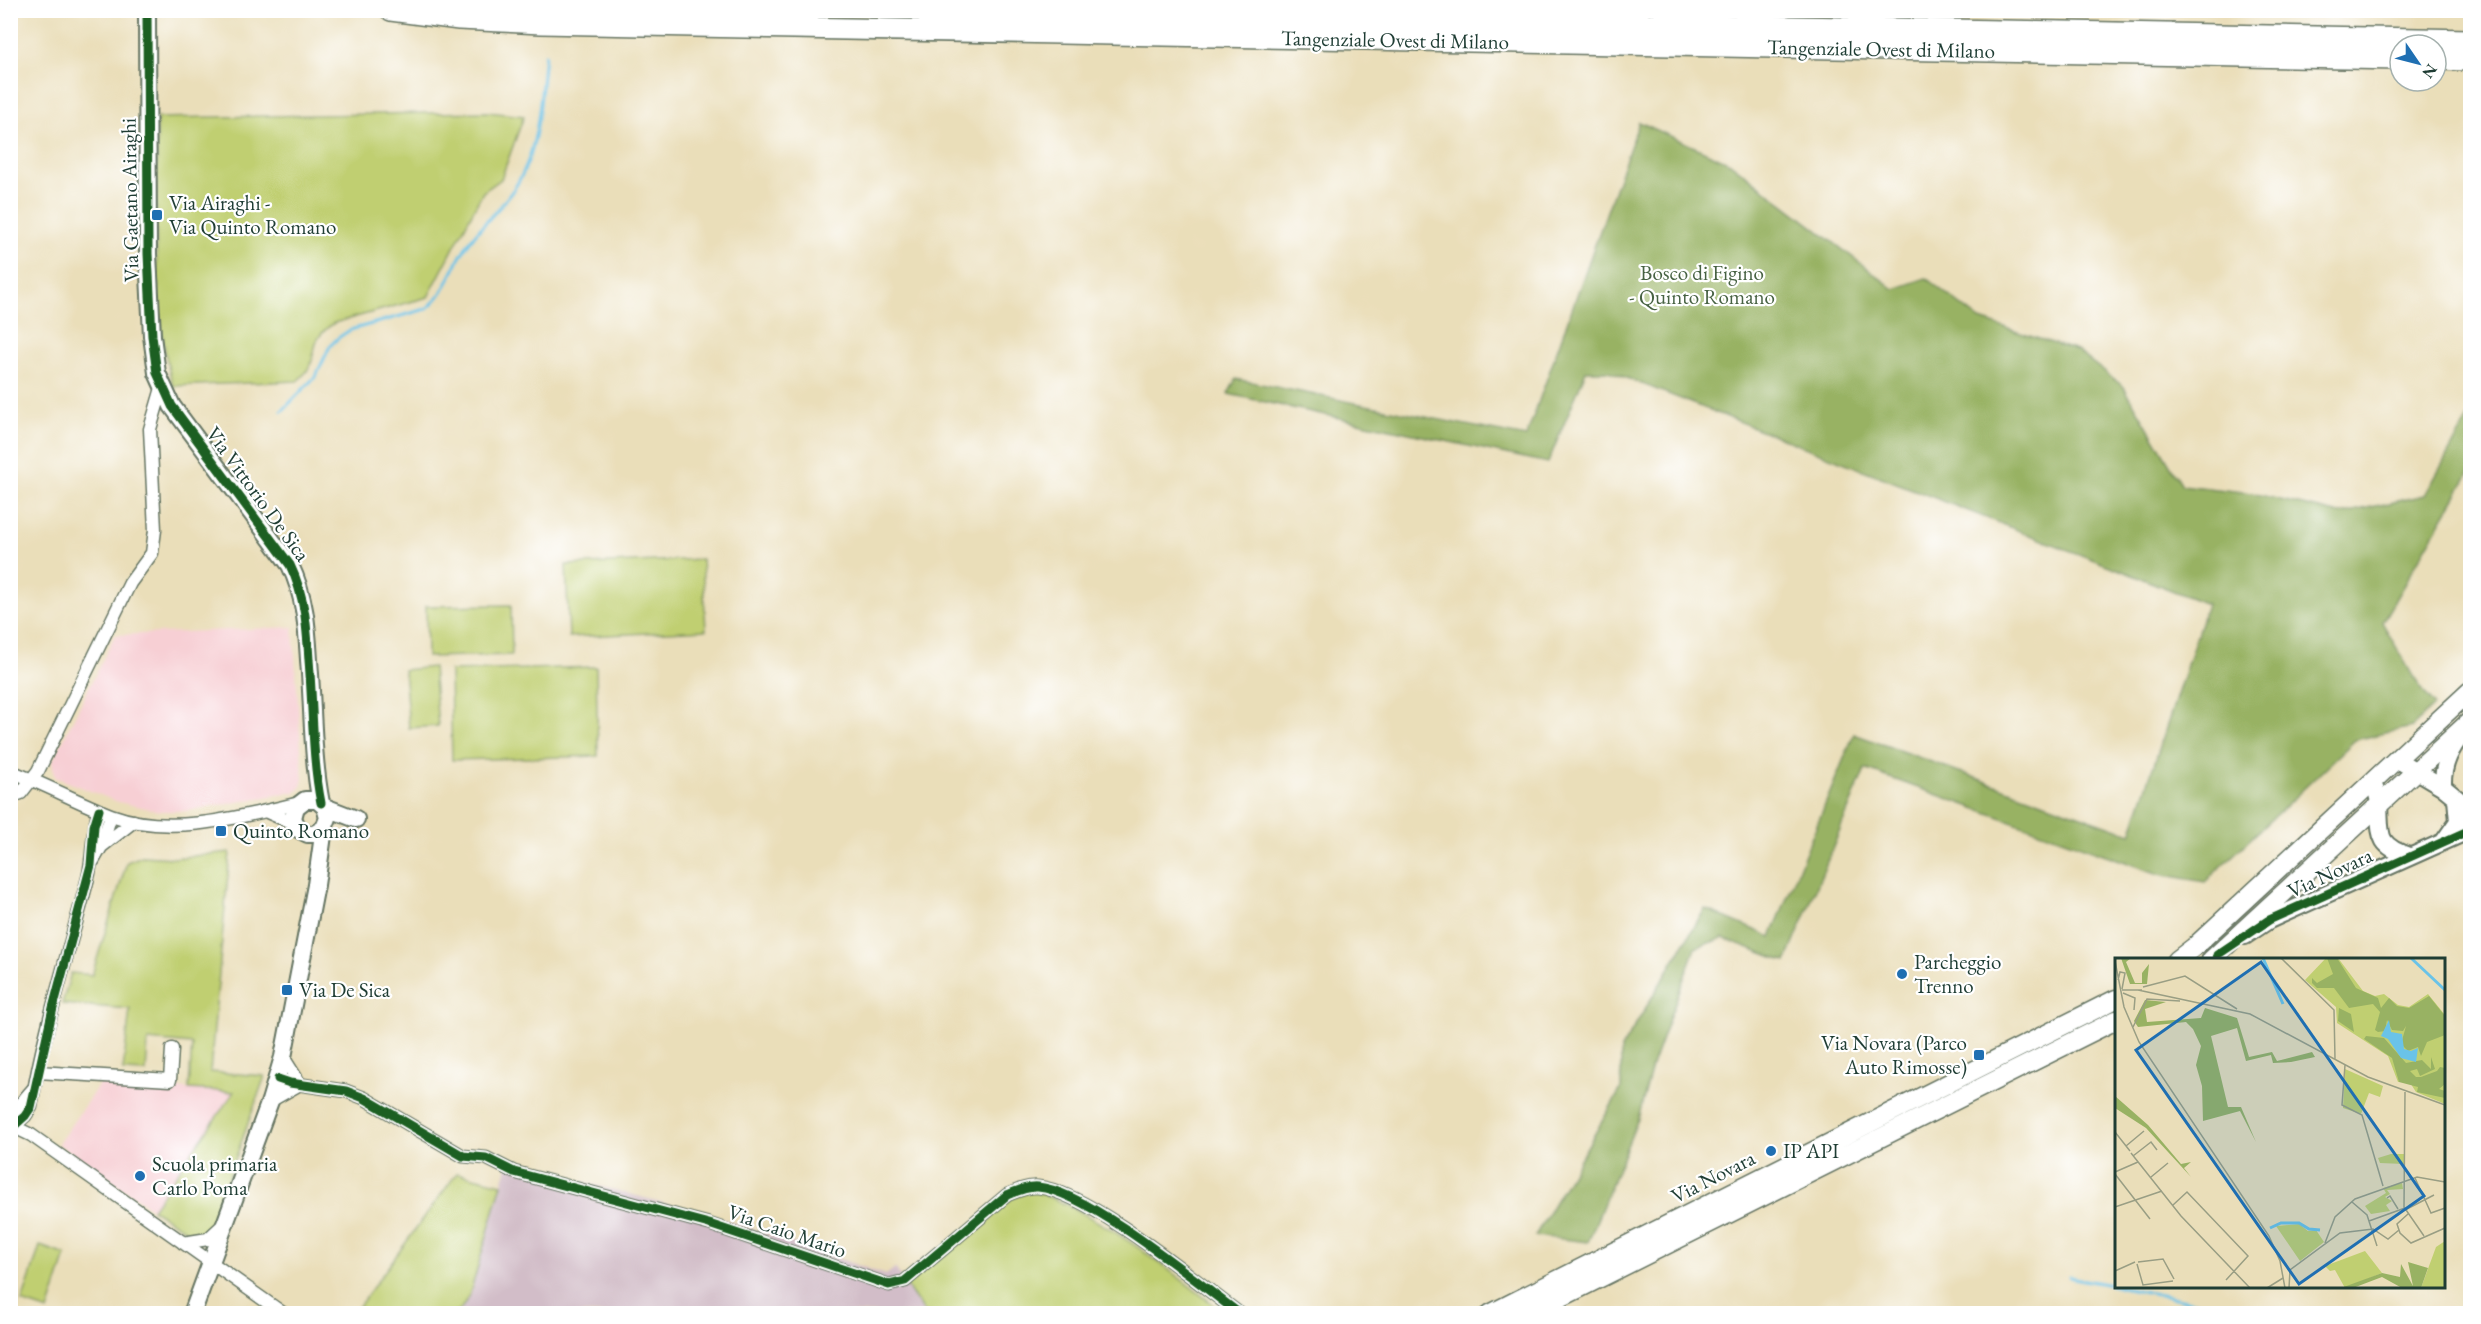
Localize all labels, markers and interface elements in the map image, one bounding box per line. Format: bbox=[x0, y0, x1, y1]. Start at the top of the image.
street label: Tangenziale Ovest di Milano bbox=[1281, 24, 1509, 55]
street label: Tangenziale Ovest di Milano bbox=[1767, 33, 1995, 64]
north arrow bbox=[2388, 33, 2448, 93]
text: N bbox=[2418, 60, 2442, 83]
street label: Via Gaetano Airaghi bbox=[115, 118, 144, 282]
place label: Via Airaghi - Via Quinto Romano bbox=[169, 189, 337, 241]
marker: Via Airaghi - Via Quinto Romano bbox=[150, 208, 164, 222]
park label: Bosco di Figino - Quinto Romano bbox=[1629, 259, 1775, 311]
street label: Via Vittorio De Sica bbox=[200, 421, 317, 567]
place label: Quinto Romano bbox=[233, 817, 369, 845]
marker: Quinto Romano bbox=[214, 824, 228, 838]
street label: Via Novara bbox=[2283, 841, 2377, 904]
place label: Parcheggio Trenno bbox=[1914, 948, 2001, 999]
inset map bbox=[2115, 958, 2445, 1288]
marker: Parcheggio Trenno bbox=[1895, 967, 1909, 981]
place label: Via De Sica bbox=[299, 976, 391, 1003]
marker: Via De Sica bbox=[280, 983, 294, 997]
place label: Via Novara (Parco Auto Rimosse) bbox=[1821, 1029, 1967, 1080]
marker: Via Novara (Parco Auto Rimosse) bbox=[1972, 1048, 1986, 1062]
place label: IP API bbox=[1783, 1137, 1839, 1164]
street label: Via Novara bbox=[1666, 1144, 1760, 1209]
marker: IP API bbox=[1764, 1144, 1778, 1158]
place label: Scuola primaria Carlo Poma bbox=[152, 1150, 278, 1201]
marker: Scuola primaria Carlo Poma bbox=[133, 1169, 147, 1183]
street label: Via Caio Mario bbox=[724, 1198, 850, 1263]

